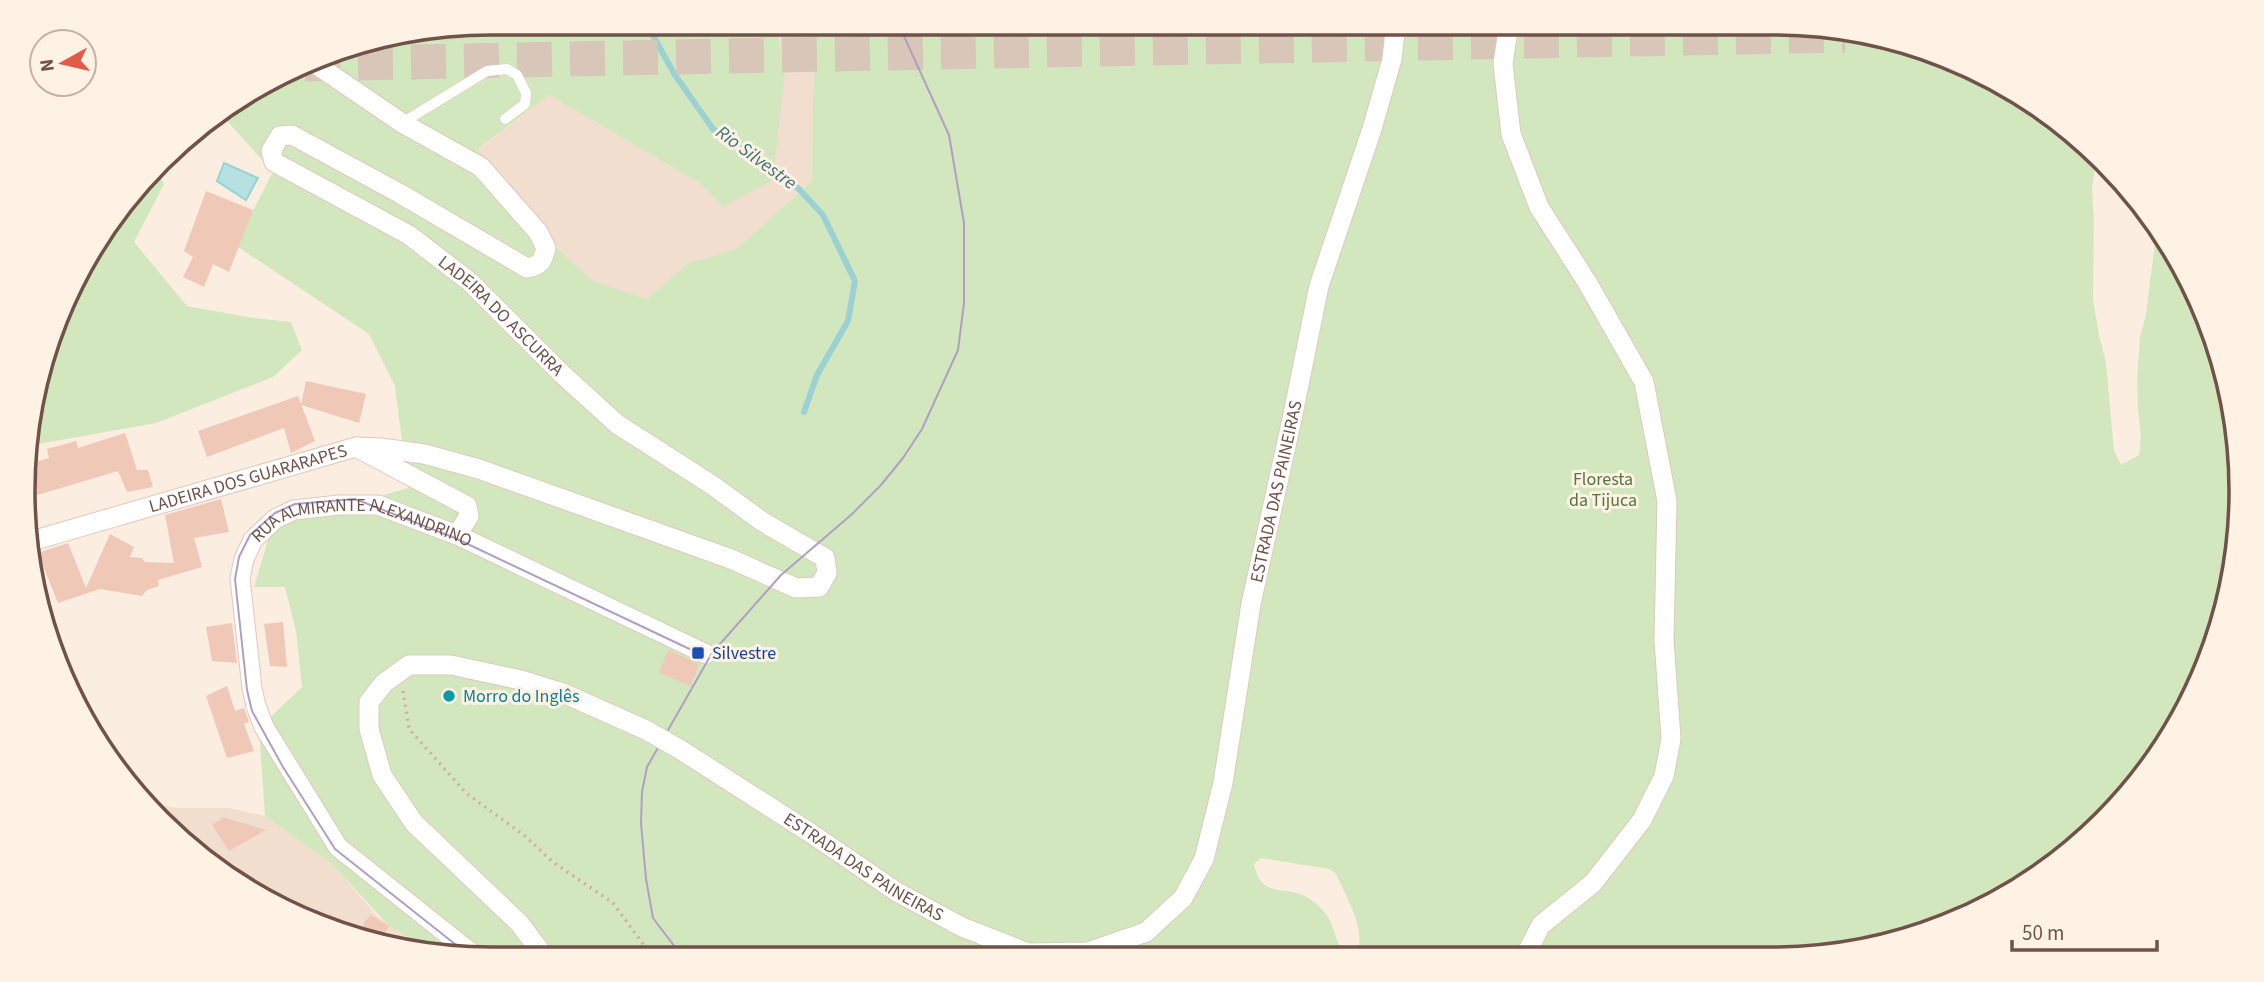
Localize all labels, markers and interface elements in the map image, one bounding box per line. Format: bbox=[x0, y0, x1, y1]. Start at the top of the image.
north arrow bbox=[28, 28, 98, 98]
text: N bbox=[33, 57, 62, 73]
water label: Rio Silvestre bbox=[710, 119, 802, 197]
street label: LADEIRA DO ASCURRA bbox=[433, 249, 570, 382]
street label: ESTRADA DAS PAINEIRAS bbox=[1244, 398, 1308, 585]
street label: LADEIRA DOS GUARARAPES bbox=[146, 438, 350, 519]
park label: Floresta da Tijuca bbox=[1569, 467, 1637, 513]
text: RUA ALMIRANTE ALEXANDRINO bbox=[245, 493, 476, 553]
street label: RUA ALMIRANTE ALEXANDRINO bbox=[248, 535, 482, 557]
place label: Silvestre bbox=[712, 641, 776, 666]
marker: Silvestre bbox=[690, 645, 706, 661]
place label: Morro do Inglês bbox=[463, 684, 580, 709]
marker: Morro do Inglês bbox=[441, 688, 457, 704]
street label: ESTRADA DAS PAINEIRAS bbox=[779, 806, 948, 927]
scale bar bbox=[2012, 908, 2157, 952]
text: 50 m bbox=[2022, 918, 2064, 948]

